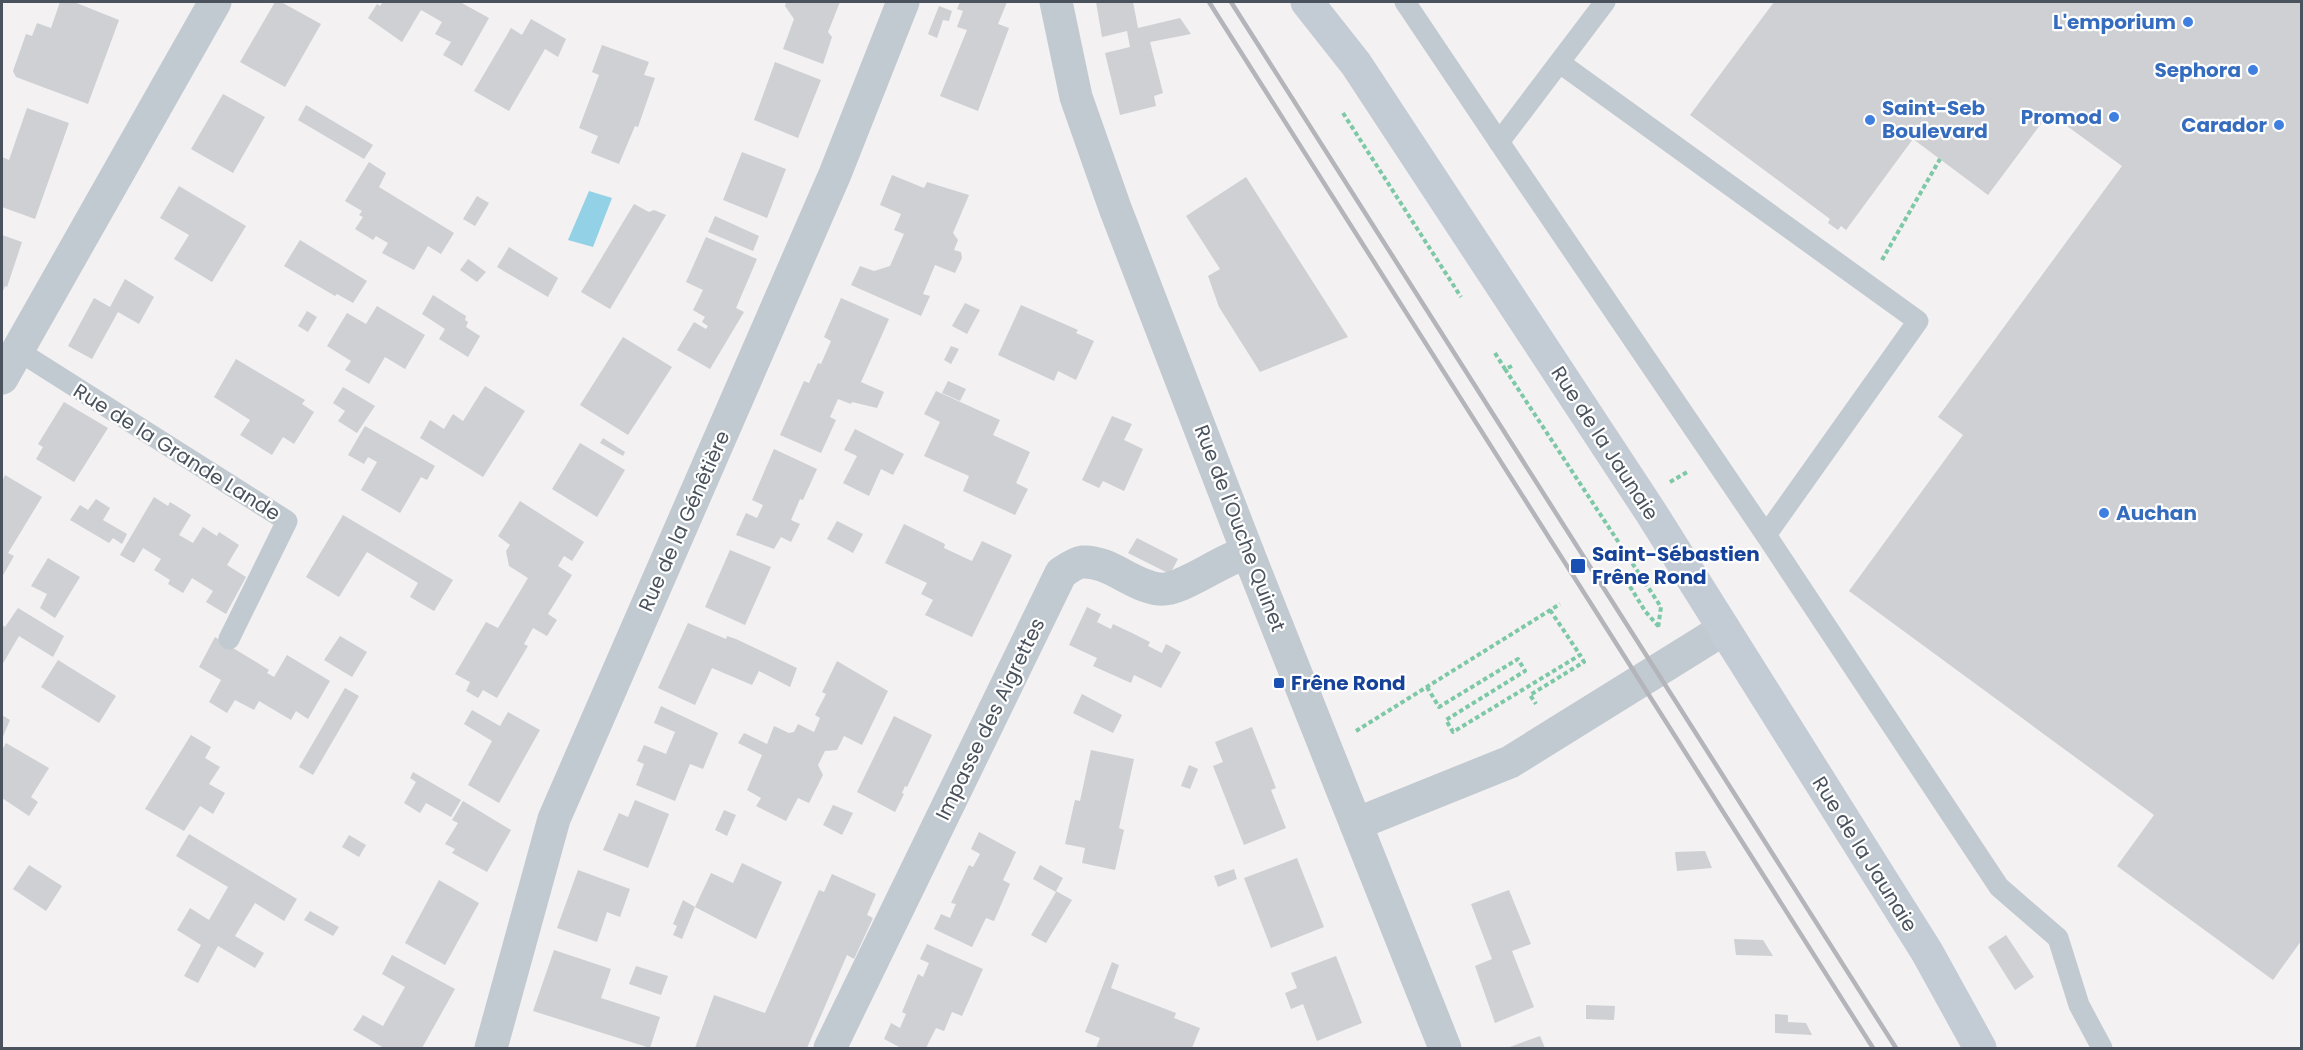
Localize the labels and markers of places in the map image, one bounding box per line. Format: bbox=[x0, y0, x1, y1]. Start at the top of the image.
place label: L'emporium bbox=[2053, 8, 2176, 36]
marker: L'emporium bbox=[2181, 15, 2195, 29]
place label: Sephora bbox=[2154, 56, 2241, 84]
marker: Sephora bbox=[2246, 63, 2260, 77]
place label: Saint-Seb Boulevard bbox=[1882, 94, 1988, 145]
place label: Promod bbox=[2021, 103, 2102, 131]
marker: Promod bbox=[2107, 110, 2121, 124]
place label: Carador bbox=[2181, 111, 2267, 139]
marker: Saint-Seb Boulevard bbox=[1863, 113, 1877, 127]
marker: Carador bbox=[2272, 118, 2286, 132]
place label: Auchan bbox=[2116, 499, 2197, 527]
marker: Auchan bbox=[2097, 506, 2111, 520]
place label: Saint-Sébastien Frêne Rond bbox=[1592, 540, 1760, 591]
marker: Saint-Sébastien Frêne Rond bbox=[1569, 557, 1587, 575]
place label: Frêne Rond bbox=[1291, 669, 1406, 697]
marker: Frêne Rond bbox=[1272, 676, 1286, 690]

